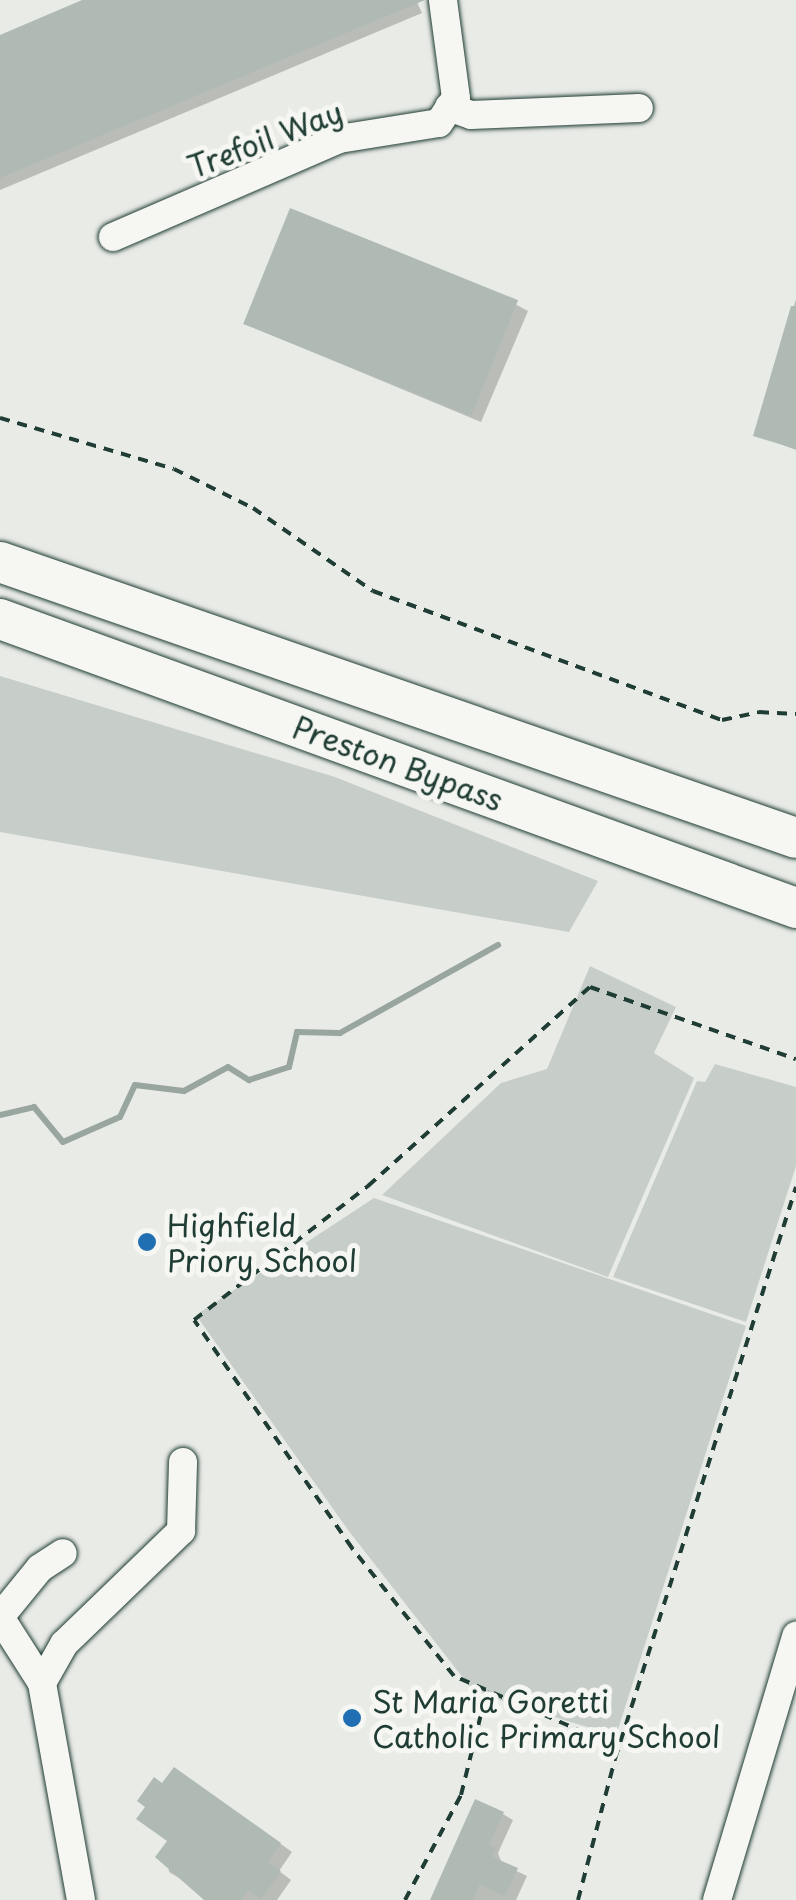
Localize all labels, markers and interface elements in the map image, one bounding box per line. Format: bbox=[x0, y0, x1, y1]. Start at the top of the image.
street label: Trefoil Way bbox=[182, 93, 348, 185]
street label: Preston Bypass bbox=[288, 708, 508, 818]
place label: Highfield Priory School bbox=[167, 1207, 358, 1278]
marker: Highfield Priory School bbox=[136, 1231, 158, 1253]
place label: St Maria Goretti Catholic Primary School bbox=[372, 1683, 721, 1754]
marker: St Maria Goretti Catholic Primary School bbox=[341, 1707, 363, 1729]

